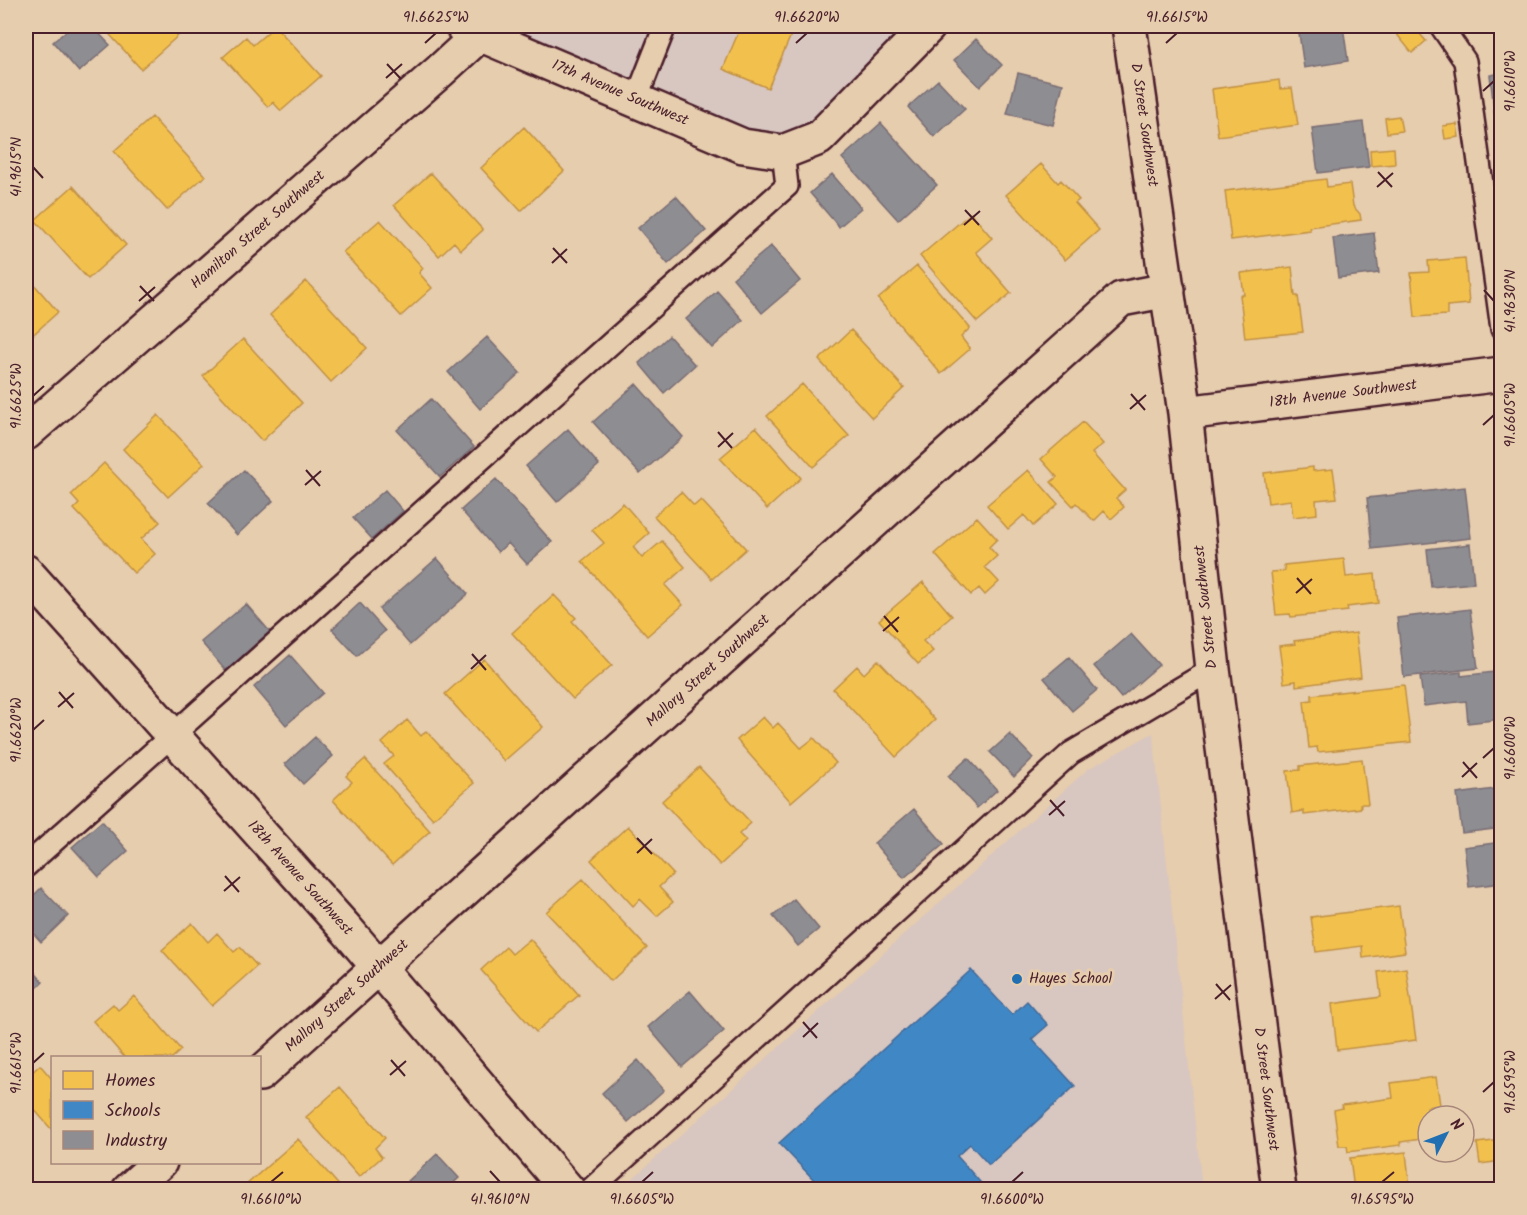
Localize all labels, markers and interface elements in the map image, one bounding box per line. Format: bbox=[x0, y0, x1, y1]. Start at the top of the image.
text: 91.6625°W bbox=[403, 6, 469, 30]
text: 91.6620°W bbox=[774, 6, 840, 30]
text: 91.6615°W bbox=[1146, 6, 1208, 30]
text: 91.6610°W bbox=[1499, 50, 1523, 112]
street label: 17th Avenue Southwest bbox=[548, 53, 692, 133]
street label: D Street Southwest bbox=[1123, 62, 1165, 189]
text: 41.9615°N bbox=[5, 137, 29, 197]
street label: Hamilton Street Southwest bbox=[185, 164, 331, 295]
text: 41.9630°N bbox=[1499, 269, 1523, 333]
text: 91.6625°W bbox=[5, 363, 29, 429]
street label: 18th Avenue Southwest bbox=[1268, 373, 1418, 415]
text: 91.6605°W bbox=[1499, 382, 1523, 447]
street label: D Street Southwest bbox=[1188, 544, 1224, 670]
street label: Mallory Street Southwest bbox=[641, 608, 776, 733]
text: 91.6620°W bbox=[5, 697, 29, 763]
text: 91.6600°W bbox=[1499, 716, 1523, 780]
street label: 18th Avenue Southwest bbox=[241, 815, 359, 941]
street label: Mallory Street Southwest bbox=[280, 933, 415, 1058]
place label: Hayes School bbox=[1029, 967, 1113, 991]
marker: Hayes School bbox=[1010, 972, 1024, 986]
street label: D Street Southwest bbox=[1246, 1026, 1286, 1152]
text: 91.6615°W bbox=[5, 1032, 29, 1094]
text: 91.6595°W bbox=[1499, 1050, 1523, 1114]
legend bbox=[51, 1056, 261, 1164]
text: Homes bbox=[105, 1067, 156, 1096]
text: Schools bbox=[105, 1097, 161, 1126]
north arrow bbox=[1416, 1104, 1476, 1164]
text: N bbox=[1443, 1113, 1469, 1137]
text: Industry bbox=[105, 1127, 167, 1156]
text: 91.6610°W bbox=[240, 1188, 302, 1212]
text: 41.9610°N bbox=[470, 1188, 530, 1212]
text: 91.6605°W bbox=[610, 1188, 675, 1212]
text: 91.6600°W bbox=[980, 1188, 1044, 1212]
text: 91.6595°W bbox=[1350, 1188, 1414, 1212]

